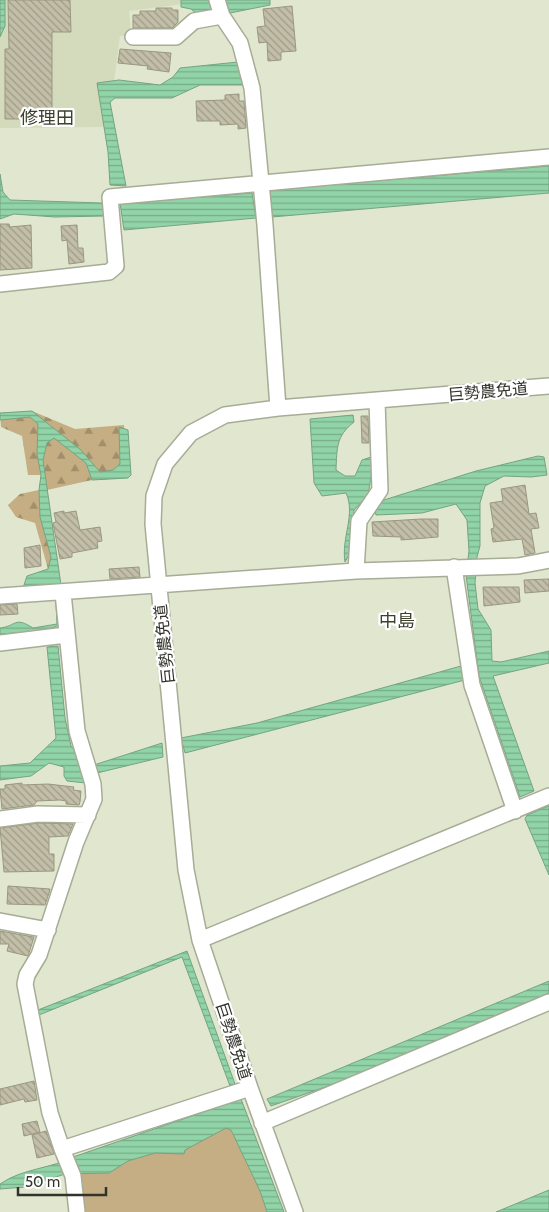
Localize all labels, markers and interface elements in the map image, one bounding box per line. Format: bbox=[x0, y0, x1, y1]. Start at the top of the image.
district label: 修理田 bbox=[20, 107, 74, 129]
street label: 巨勢農免道 bbox=[447, 379, 529, 404]
street label: 巨勢農免道 bbox=[151, 603, 178, 685]
district label: 中島 bbox=[379, 610, 415, 632]
street label: 巨勢農免道 bbox=[212, 1000, 255, 1082]
scale bar bbox=[18, 1164, 105, 1196]
text: 50 m bbox=[25, 1173, 60, 1191]

